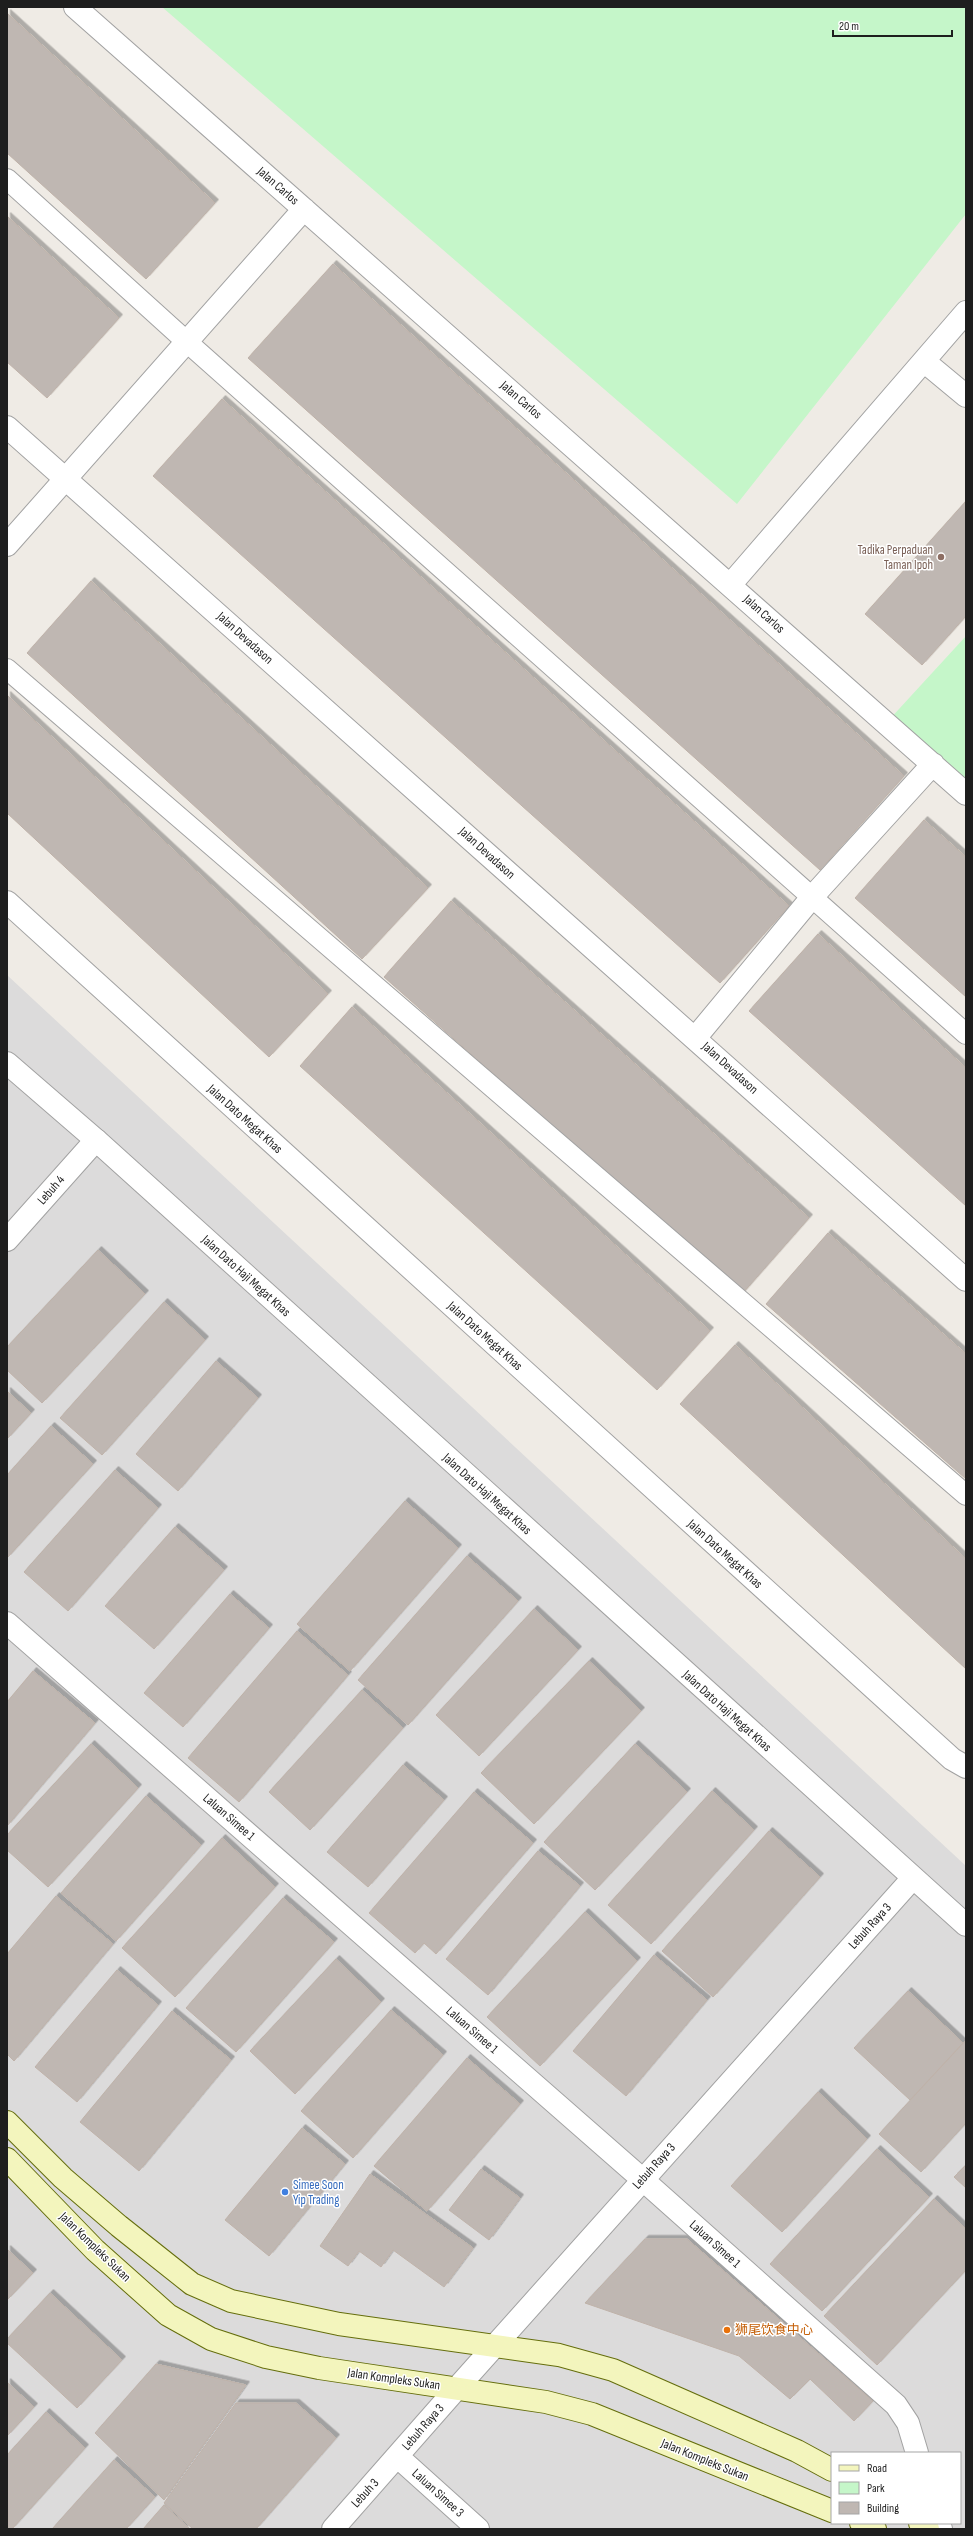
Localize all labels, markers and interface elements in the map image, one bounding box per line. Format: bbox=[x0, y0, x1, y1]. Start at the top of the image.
scale bar bbox=[833, 12, 952, 38]
text: 20 m bbox=[839, 19, 859, 34]
street label: Jalan Carlos bbox=[253, 163, 302, 209]
street label: Jalan Carlos bbox=[496, 377, 545, 423]
place label: Tadika Perpaduan Taman Ipoh bbox=[857, 542, 933, 573]
marker: Tadika Perpaduan Taman Ipoh bbox=[936, 552, 946, 562]
street label: Jalan Carlos bbox=[739, 591, 788, 637]
street label: Jalan Devadason bbox=[213, 608, 276, 667]
street label: Jalan Devadason bbox=[455, 823, 518, 882]
street label: Jalan Devadason bbox=[698, 1038, 761, 1097]
street label: Jalan Dato Megat Khas bbox=[203, 1080, 286, 1157]
street label: Lebuh 4 bbox=[34, 1172, 68, 1208]
street label: Jalan Dato Haji Megat Khas bbox=[198, 1231, 294, 1320]
street label: Jalan Dato Megat Khas bbox=[443, 1297, 526, 1374]
street label: Jalan Dato Haji Megat Khas bbox=[439, 1449, 535, 1538]
street label: Jalan Dato Megat Khas bbox=[683, 1515, 766, 1592]
street label: Jalan Dato Haji Megat Khas bbox=[679, 1666, 775, 1755]
street label: Laluan Simee 1 bbox=[200, 1790, 259, 1844]
street label: Lebuh Raya 3 bbox=[845, 1900, 895, 1952]
street label: Laluan Simee 1 bbox=[443, 2003, 502, 2057]
street label: Lebuh Raya 3 bbox=[629, 2140, 679, 2192]
place label: Simee Soon Yip Trading bbox=[293, 2177, 344, 2208]
marker: Simee Soon Yip Trading bbox=[280, 2187, 290, 2197]
street label: Jalan Kompleks Sukan bbox=[55, 2208, 134, 2285]
street label: Laluan Simee 1 bbox=[686, 2217, 744, 2272]
place label: 狮尾饮食中心 bbox=[735, 2322, 813, 2338]
marker: 狮尾饮食中心 bbox=[722, 2325, 732, 2335]
street label: Jalan Kompleks Sukan bbox=[346, 2364, 441, 2393]
street label: Lebuh Raya 3 bbox=[398, 2400, 448, 2454]
street label: Jalan Kompleks Sukan bbox=[658, 2435, 751, 2485]
legend bbox=[831, 2452, 961, 2524]
text: Road bbox=[867, 2461, 887, 2476]
street label: Laluan Simee 3 bbox=[409, 2465, 467, 2521]
street label: Lebuh 3 bbox=[348, 2475, 382, 2511]
text: Park bbox=[867, 2481, 885, 2496]
text: Building bbox=[867, 2501, 899, 2516]

